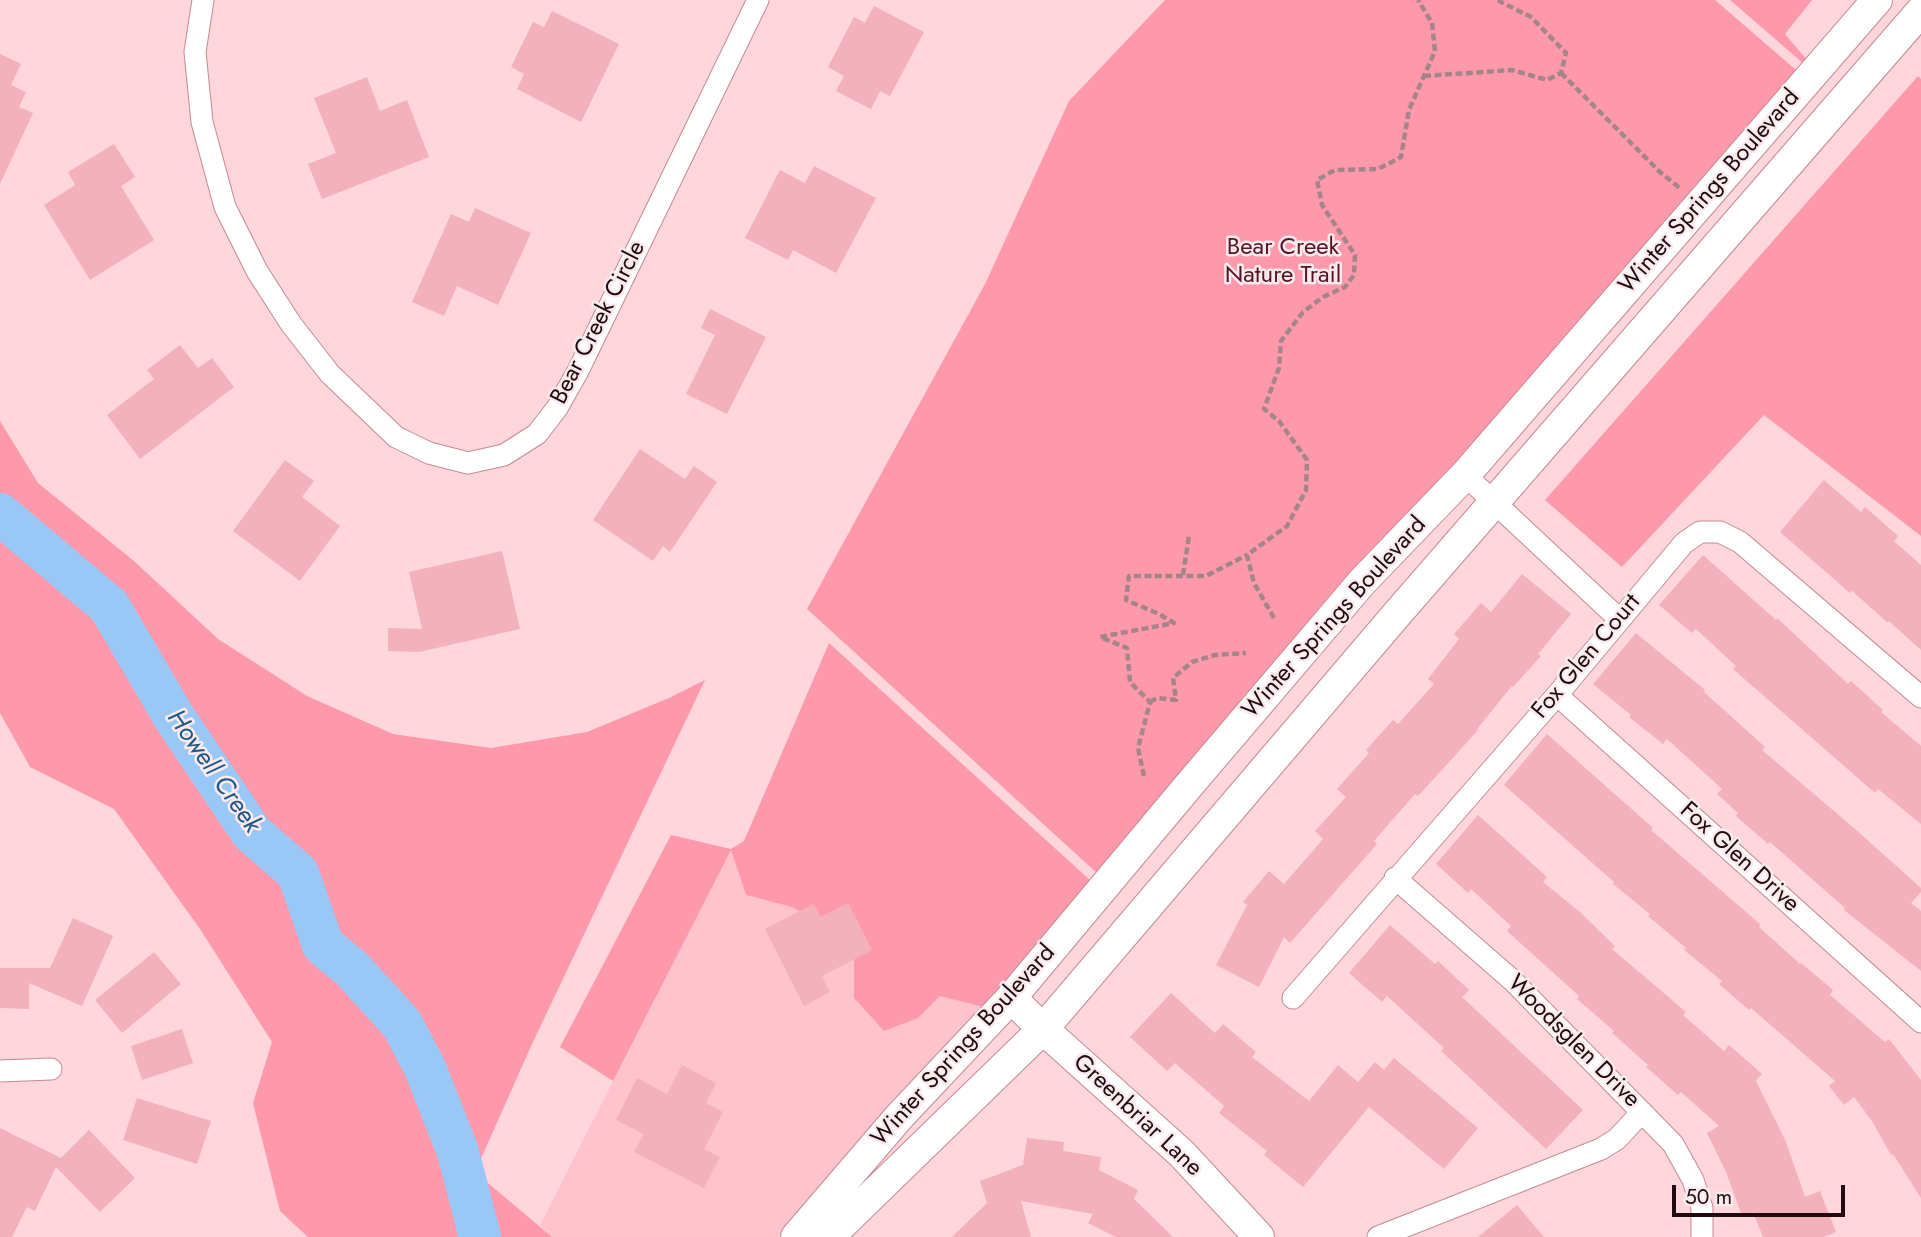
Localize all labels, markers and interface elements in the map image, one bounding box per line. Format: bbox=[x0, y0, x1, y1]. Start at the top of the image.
street label: Winter Springs Boulevard bbox=[1613, 84, 1807, 300]
park label: Bear Creek Nature Trail bbox=[1225, 234, 1341, 290]
street label: Bear Creek Circle bbox=[545, 237, 653, 409]
street label: Winter Springs Boulevard bbox=[1237, 511, 1433, 725]
street label: Fox Glen Court bbox=[1527, 589, 1647, 725]
water label: Howell Creek bbox=[159, 704, 267, 840]
street label: Fox Glen Drive bbox=[1673, 797, 1805, 919]
street label: Winter Springs Boulevard bbox=[866, 939, 1062, 1153]
street label: Woodsglen Drive bbox=[1501, 970, 1645, 1114]
street label: Greenbriar Lane bbox=[1066, 1049, 1208, 1183]
scale bar bbox=[1676, 1170, 1849, 1214]
text: 50 m bbox=[1685, 1182, 1732, 1212]

